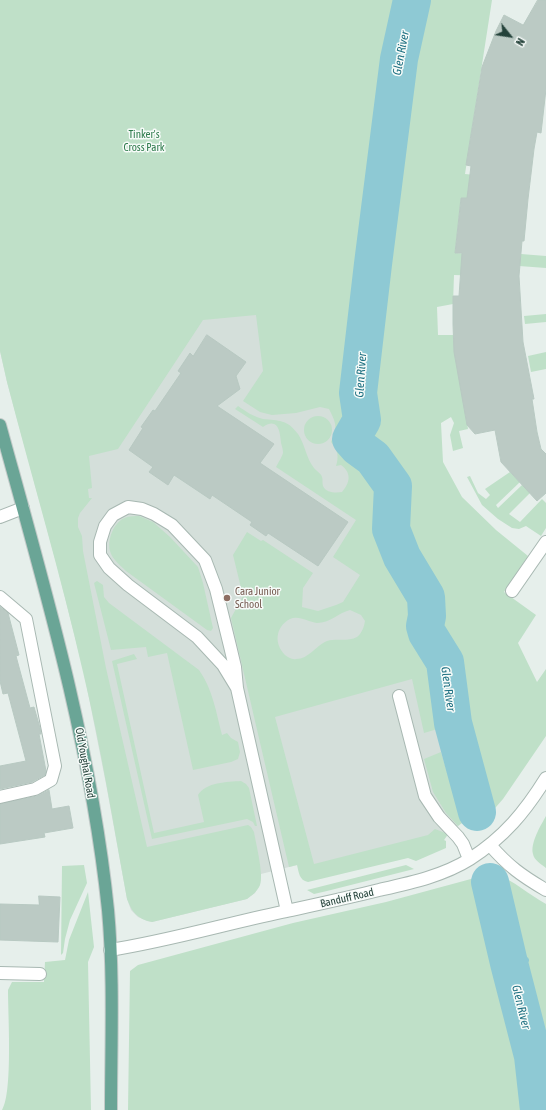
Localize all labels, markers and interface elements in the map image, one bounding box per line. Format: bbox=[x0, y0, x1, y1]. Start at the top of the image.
north arrow bbox=[490, 16, 530, 56]
water label: Glen River bbox=[390, 30, 412, 76]
text: N bbox=[514, 36, 527, 48]
park label: Tinker's Cross Park bbox=[123, 128, 165, 154]
water label: Glen River bbox=[352, 352, 370, 398]
place label: Cara Junior School bbox=[235, 585, 280, 611]
marker: Cara Junior School bbox=[222, 593, 232, 603]
water label: Glen River bbox=[438, 666, 458, 712]
street label: Old Youghal Road bbox=[72, 727, 98, 799]
street label: Banduff Road bbox=[319, 885, 375, 911]
water label: Glen River bbox=[509, 984, 533, 1030]

